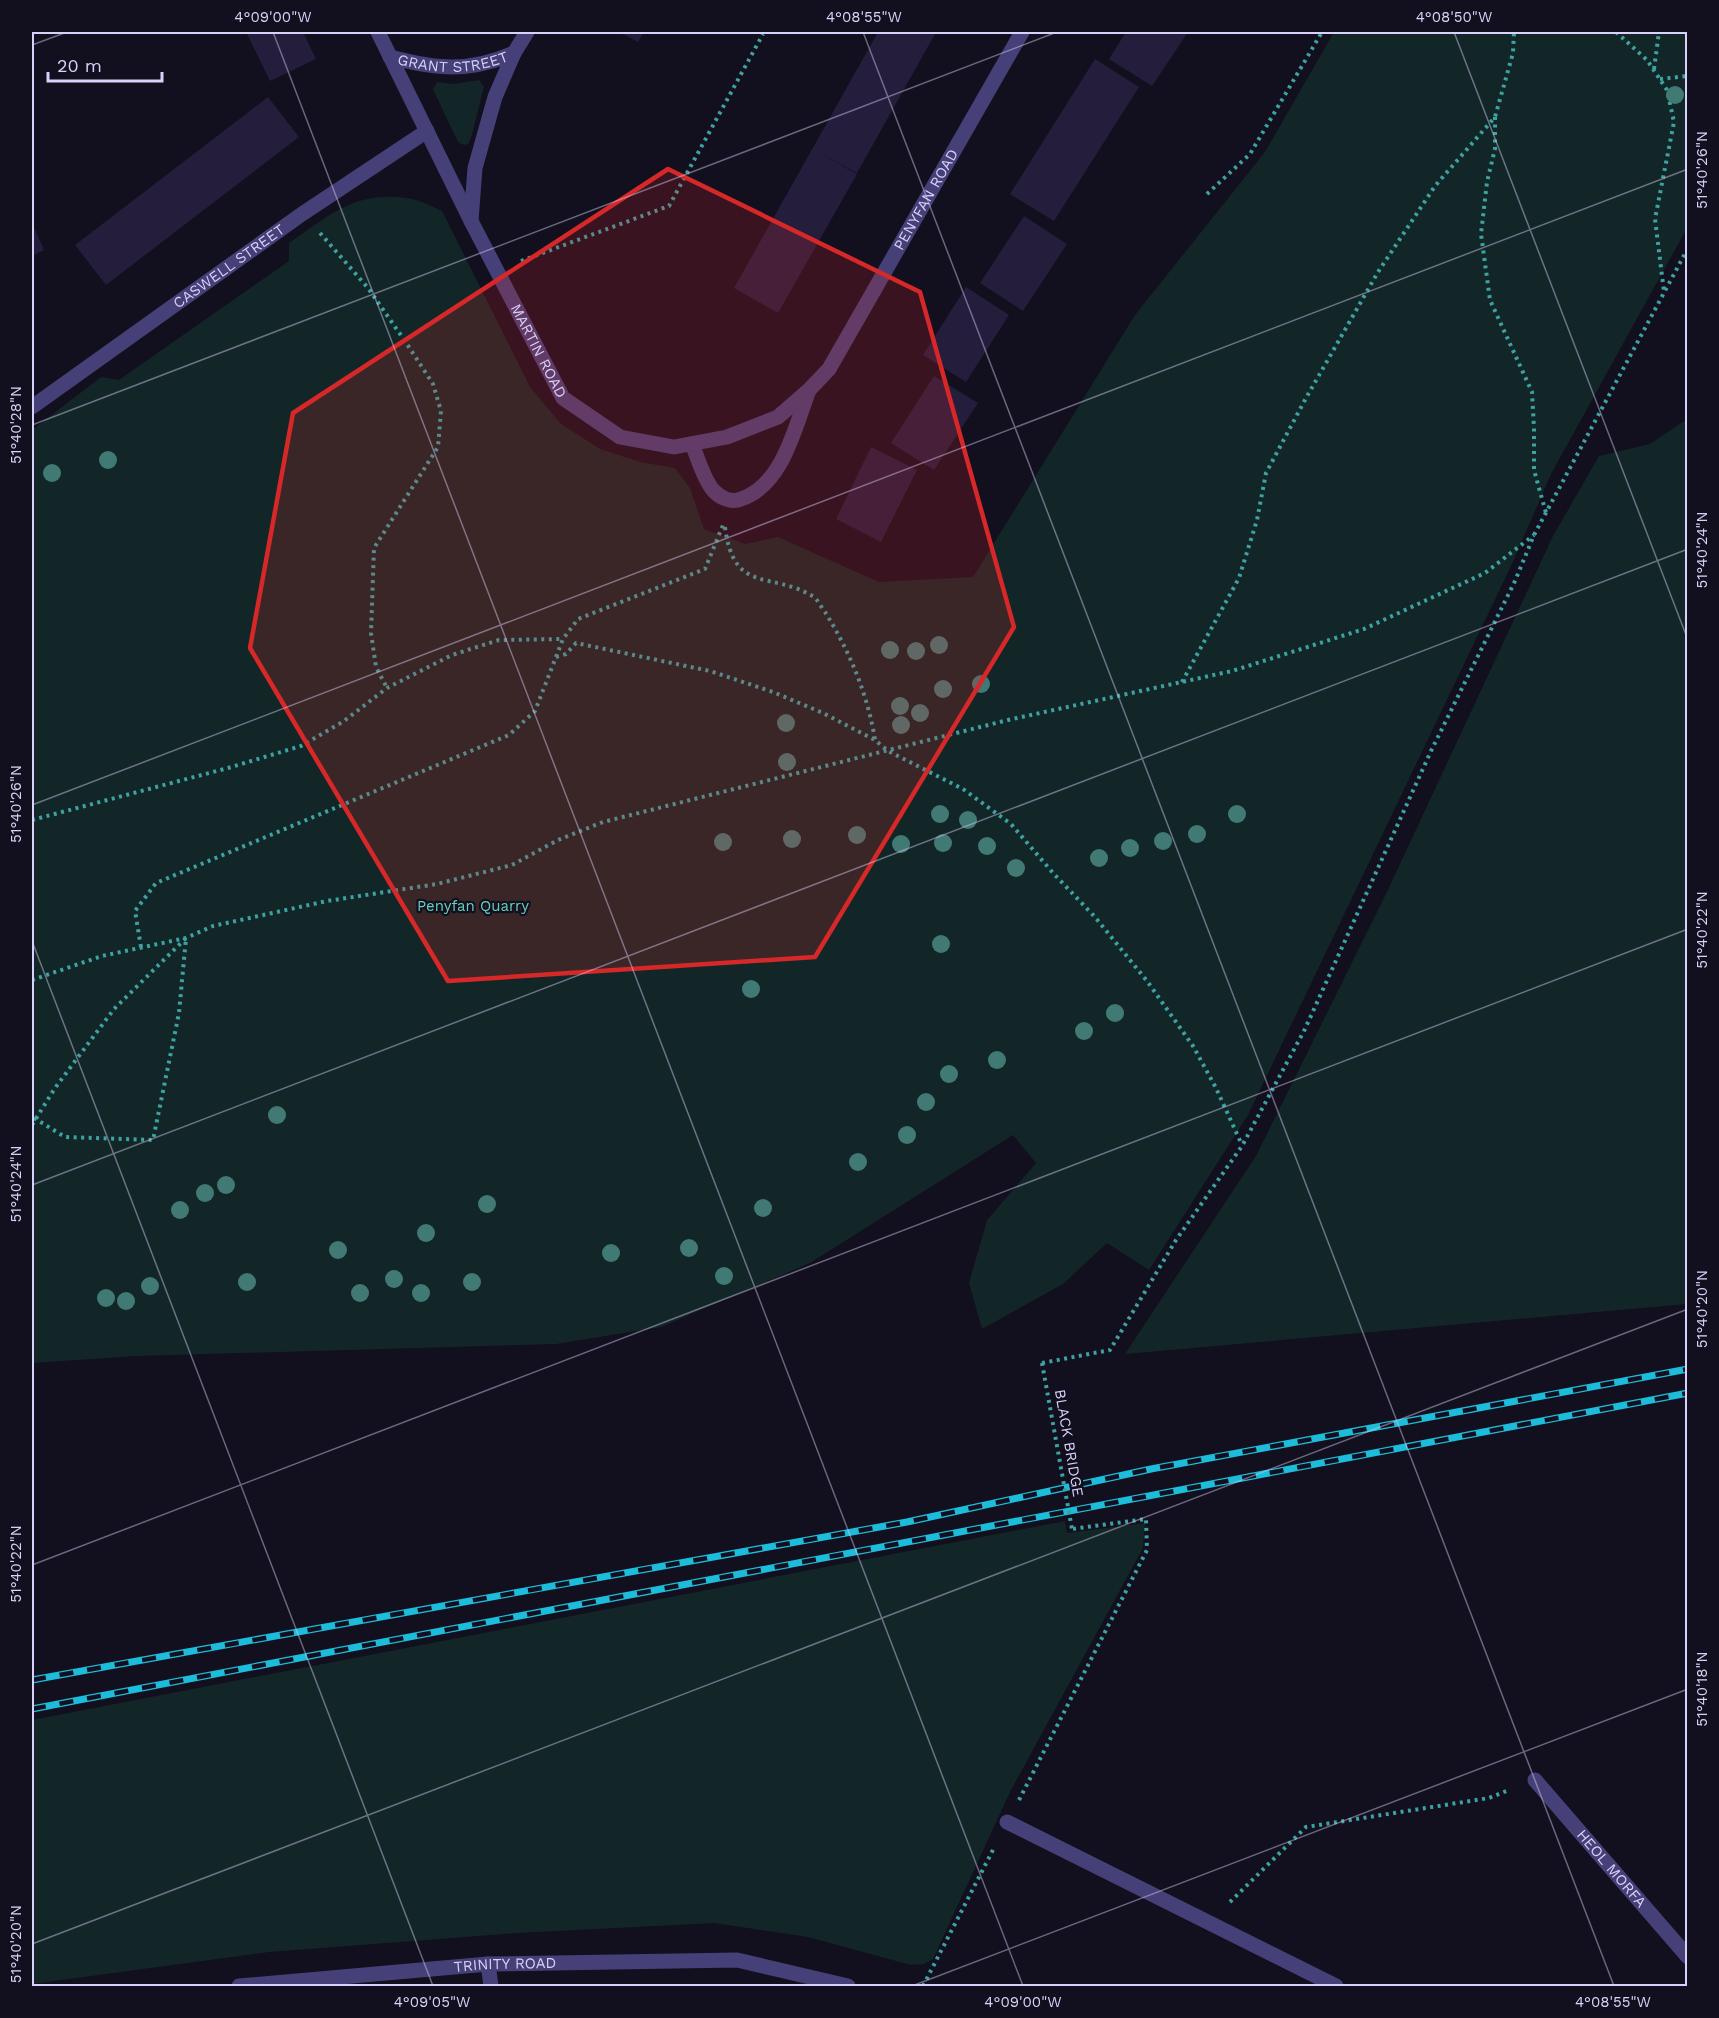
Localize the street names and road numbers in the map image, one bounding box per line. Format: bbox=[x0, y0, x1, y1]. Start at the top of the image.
street label: GRANT STREET bbox=[396, 47, 511, 76]
street label: PENYFAN ROAD bbox=[890, 146, 962, 254]
street label: CASWELL STREET bbox=[170, 220, 288, 312]
street label: MARTIN ROAD bbox=[507, 301, 570, 401]
street label: BLACK BRIDGE bbox=[1051, 1388, 1087, 1498]
street label: HEOL MORFA bbox=[1573, 1826, 1650, 1911]
street label: TRINITY ROAD bbox=[453, 1954, 556, 1976]

